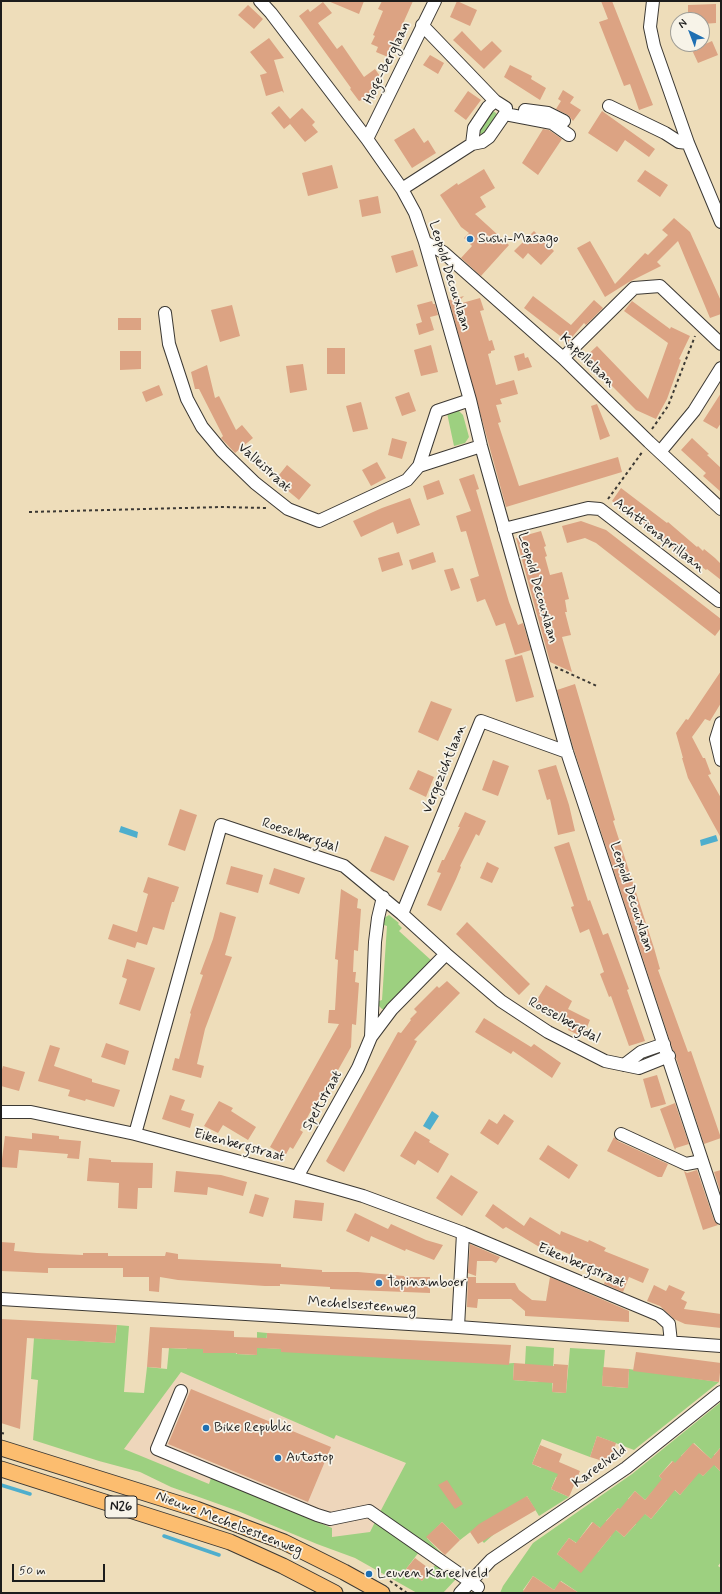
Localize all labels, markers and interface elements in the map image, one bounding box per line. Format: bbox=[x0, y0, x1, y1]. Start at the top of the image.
north arrow bbox=[670, 12, 710, 52]
text: N bbox=[675, 16, 690, 31]
street label: Hoge-Berglaan bbox=[361, 19, 415, 107]
street label: Leopold Decouxlaan bbox=[424, 219, 474, 333]
place label: Sushi-Masago bbox=[478, 231, 558, 247]
marker: Sushi-Masago bbox=[465, 234, 475, 244]
street label: Kapellelaan bbox=[556, 330, 618, 392]
street label: Valleistraat bbox=[234, 440, 294, 496]
street label: Achttienaprillaan bbox=[610, 495, 708, 577]
street label: Leopold Decouxlaan bbox=[513, 531, 561, 645]
street label: Vergezichtlaan bbox=[419, 722, 471, 816]
street label: Roeselbergdal bbox=[259, 815, 341, 857]
street label: Leopold Decouxlaan bbox=[605, 840, 657, 954]
street label: Roeselbergdal bbox=[525, 994, 603, 1048]
street label: Speltstraat bbox=[300, 1068, 346, 1134]
street label: Eikenbergstraat bbox=[192, 1126, 286, 1166]
street label: Eikenbergstraat bbox=[535, 1240, 627, 1292]
place label: Topinamboer bbox=[387, 1275, 466, 1291]
marker: Topinamboer bbox=[374, 1278, 384, 1288]
street label: Mechelsesteenweg bbox=[307, 1294, 417, 1318]
place label: Bike Republic bbox=[214, 1420, 292, 1436]
marker: Bike Republic bbox=[201, 1423, 211, 1433]
street label: Kareelveld bbox=[570, 1442, 630, 1492]
place label: Autostop bbox=[286, 1450, 334, 1466]
marker: Autostop bbox=[273, 1453, 283, 1463]
street label: Nieuwe Mechelsesteenweg bbox=[153, 1488, 305, 1560]
road number: N26 bbox=[105, 1496, 137, 1518]
scale bar bbox=[14, 1556, 107, 1582]
text: 50 m bbox=[19, 1563, 46, 1579]
place label: Leuven Kareelveld bbox=[377, 1566, 488, 1582]
marker: Leuven Kareelveld bbox=[364, 1569, 374, 1579]

